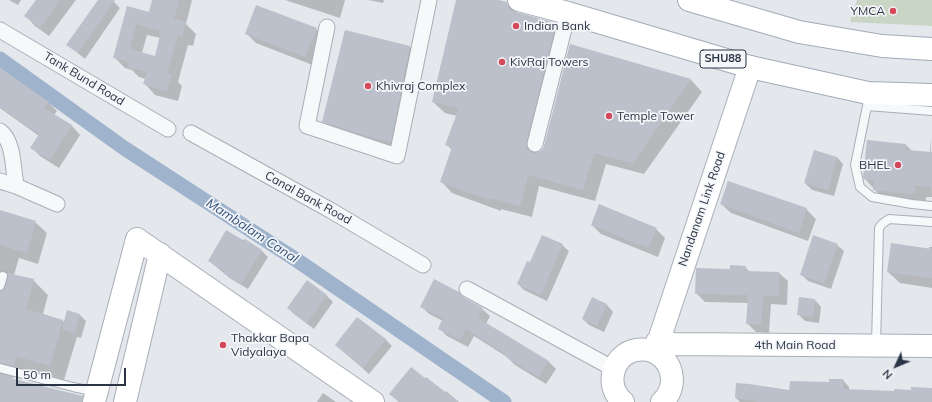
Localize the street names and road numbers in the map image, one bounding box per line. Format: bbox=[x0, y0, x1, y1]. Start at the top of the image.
street label: Tank Bund Road bbox=[41, 49, 127, 109]
road number: SHU88 bbox=[700, 50, 746, 68]
street label: Nandanam Link Road bbox=[676, 150, 728, 268]
street label: Canal Bank Road bbox=[262, 168, 354, 228]
street label: 4th Main Road bbox=[754, 338, 836, 352]

